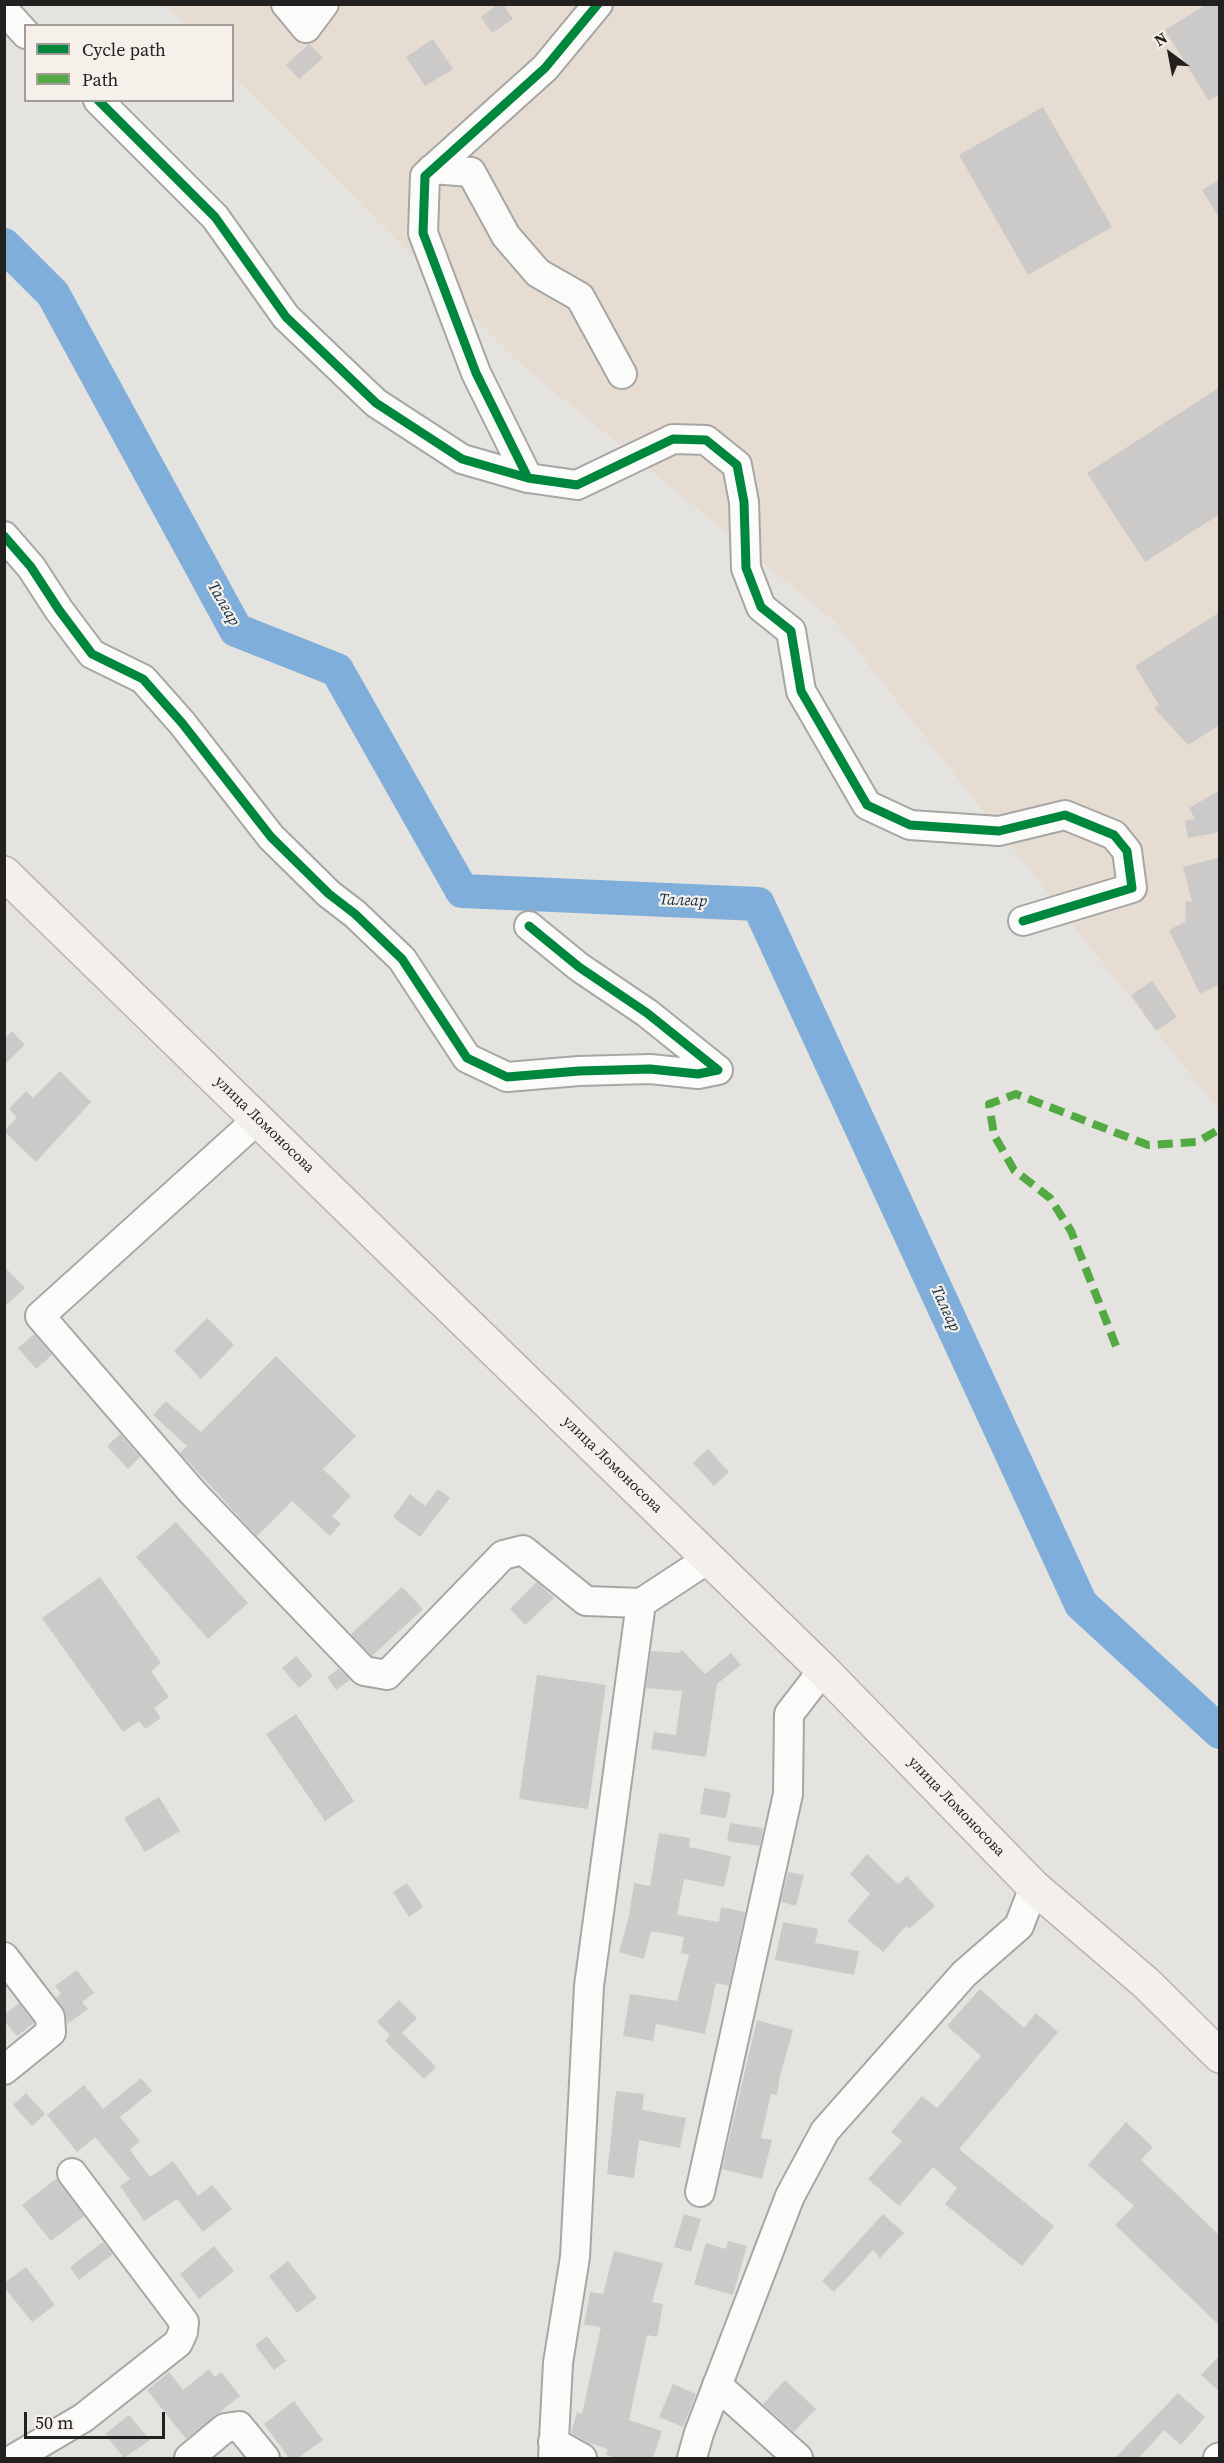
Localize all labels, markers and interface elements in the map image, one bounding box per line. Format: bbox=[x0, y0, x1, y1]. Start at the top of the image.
legend bbox=[24, 24, 234, 102]
north arrow bbox=[1140, 24, 1200, 84]
text: N bbox=[1150, 26, 1171, 51]
text: Cycle path bbox=[82, 37, 166, 62]
text: Path bbox=[82, 67, 118, 92]
water label: Талғар bbox=[203, 578, 243, 630]
water label: Талғар bbox=[659, 891, 707, 911]
street label: улица Ломоносова bbox=[210, 1073, 318, 1177]
water label: Талғар bbox=[926, 1283, 964, 1335]
street label: улица Ломоносова bbox=[558, 1413, 666, 1517]
street label: улица Ломоносова bbox=[904, 1753, 1008, 1861]
scale bar bbox=[27, 2400, 168, 2438]
text: 50 m bbox=[35, 2410, 73, 2435]

